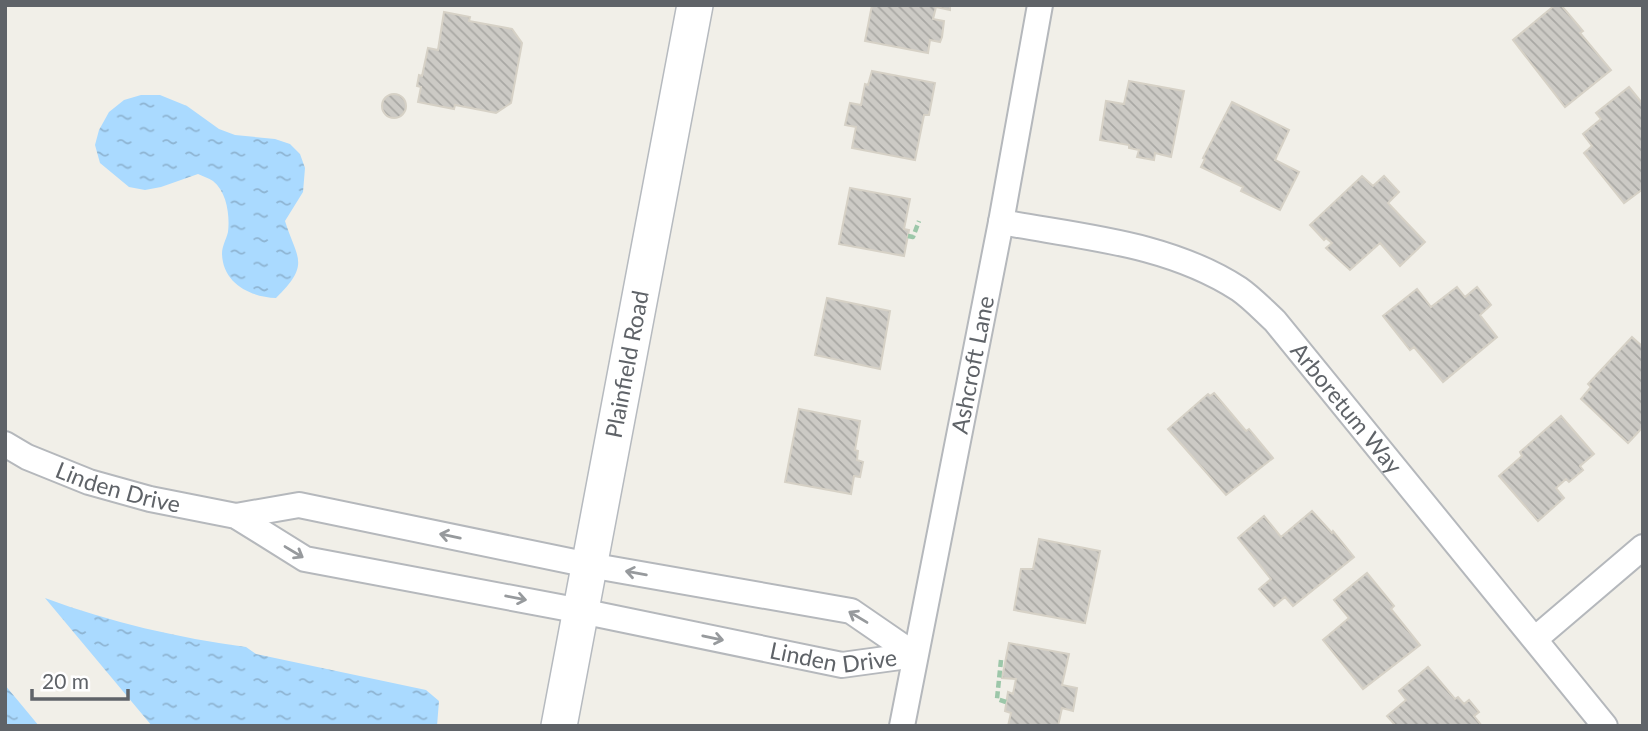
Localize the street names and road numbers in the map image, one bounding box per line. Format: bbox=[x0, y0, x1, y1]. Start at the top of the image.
street label: Plainfield Road bbox=[599, 288, 654, 440]
street label: Ashcroft Lane bbox=[945, 293, 999, 436]
street label: Arboretum Way bbox=[1285, 336, 1409, 479]
street label: Linden Drive bbox=[52, 455, 183, 518]
street label: Linden Drive bbox=[767, 635, 899, 678]

